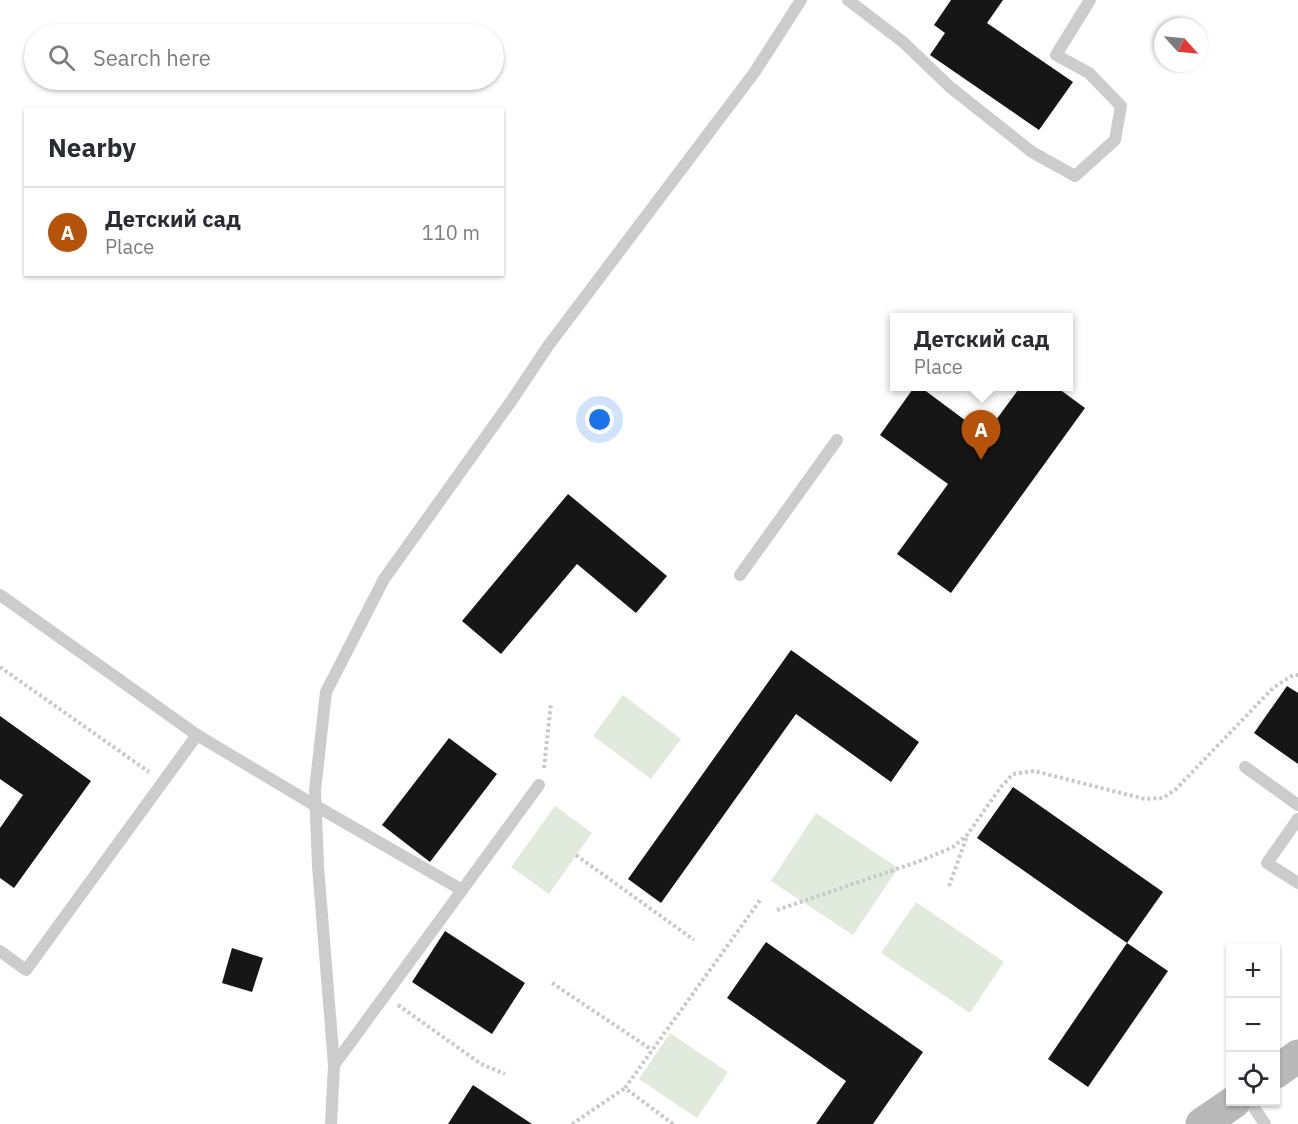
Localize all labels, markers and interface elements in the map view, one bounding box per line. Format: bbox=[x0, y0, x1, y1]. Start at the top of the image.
north arrow bbox=[1154, 18, 1208, 72]
search box bbox=[24, 24, 504, 90]
icon: search bbox=[45, 41, 78, 74]
text: Search here bbox=[93, 43, 211, 72]
text: Nearby bbox=[48, 130, 136, 164]
text: Детский сад bbox=[105, 204, 241, 233]
text: A bbox=[61, 219, 74, 246]
text: 110 m bbox=[422, 219, 480, 246]
text: Place bbox=[105, 233, 154, 260]
popup bbox=[890, 313, 1073, 391]
text: Детский сад bbox=[914, 324, 1049, 353]
text: Place bbox=[914, 353, 963, 380]
your location bbox=[585, 405, 614, 434]
pin: A bbox=[962, 410, 1000, 460]
map controls bbox=[1226, 944, 1280, 1106]
button: + bbox=[1226, 944, 1280, 998]
button: − bbox=[1226, 998, 1280, 1052]
button: locate bbox=[1226, 1052, 1280, 1106]

